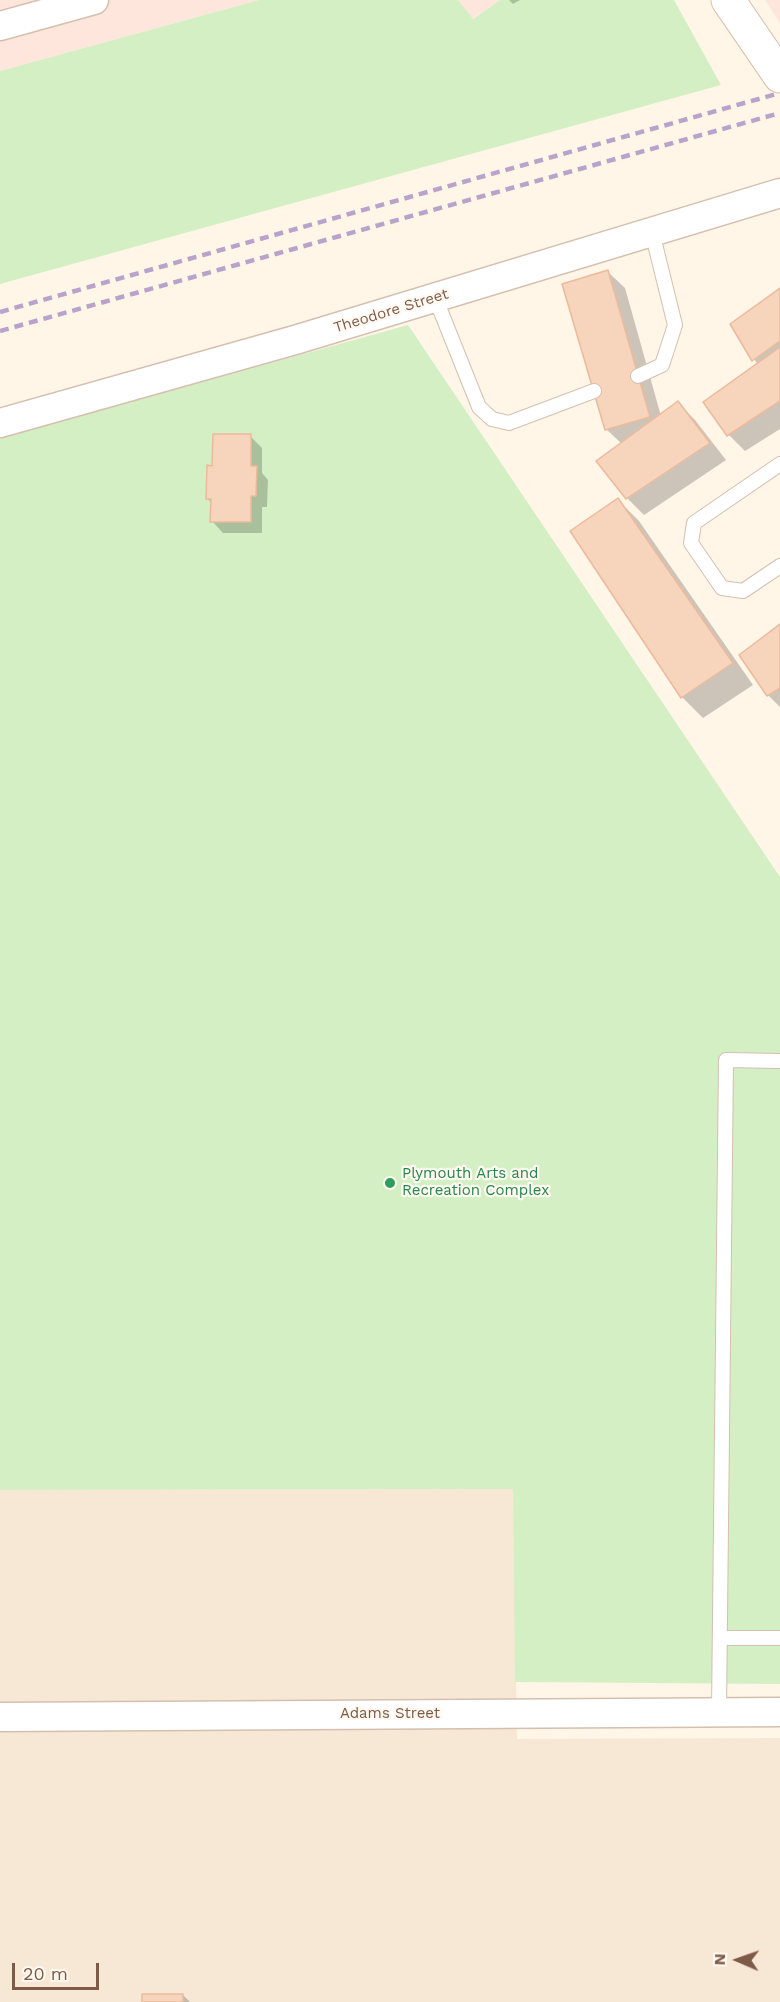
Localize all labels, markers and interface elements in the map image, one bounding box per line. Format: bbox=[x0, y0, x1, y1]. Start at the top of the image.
street label: Theodore Street bbox=[332, 285, 450, 337]
place label: Plymouth Arts and Recreation Complex bbox=[402, 1165, 549, 1200]
marker: Plymouth Arts and Recreation Complex bbox=[383, 1176, 397, 1190]
street label: Adams Street bbox=[340, 1705, 440, 1723]
north arrow bbox=[708, 1930, 768, 1990]
scale bar bbox=[15, 1951, 102, 1989]
text: N bbox=[710, 1953, 729, 1966]
text: 20 m bbox=[23, 1963, 68, 1984]

